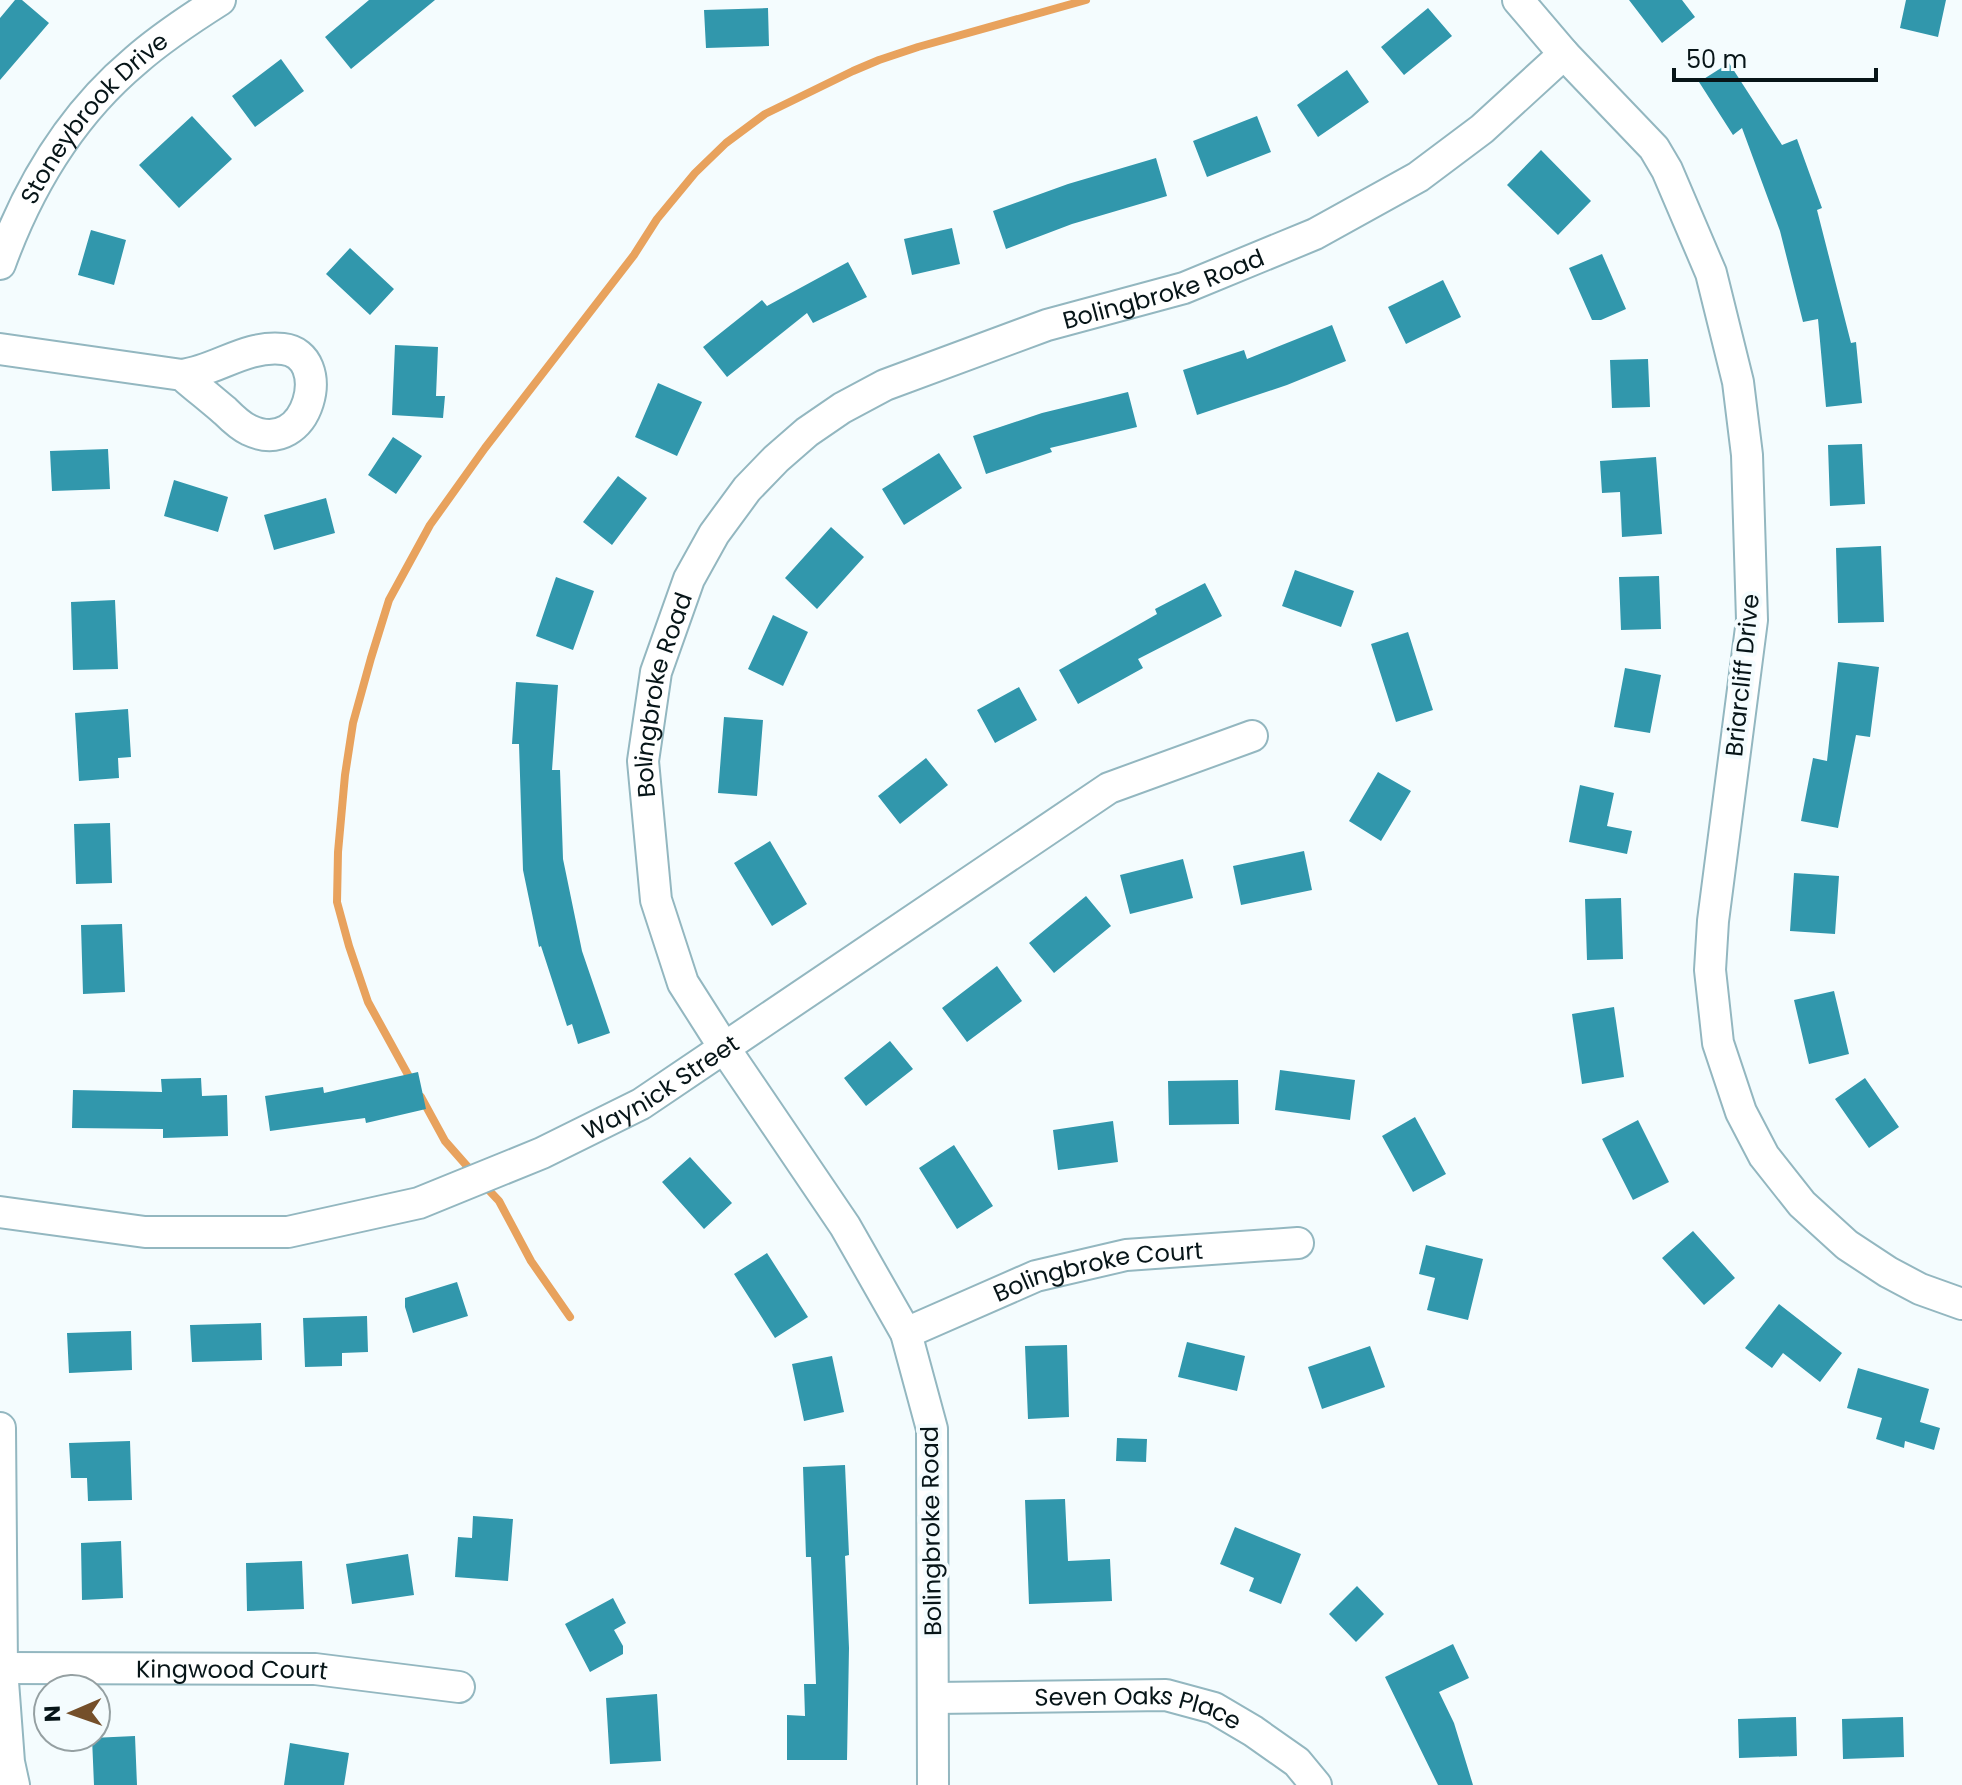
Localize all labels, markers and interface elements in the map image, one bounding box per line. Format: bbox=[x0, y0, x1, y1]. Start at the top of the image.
street label: Stoneybrook Drive bbox=[12, 24, 175, 210]
scale bar bbox=[1674, 32, 1876, 82]
text: 50 m bbox=[1686, 43, 1747, 76]
street label: Bolingbroke Road bbox=[1059, 240, 1269, 337]
street label: Bolingbroke Road bbox=[627, 588, 699, 799]
street label: Briarcliff Drive bbox=[1717, 592, 1767, 758]
street label: Waynick Street bbox=[576, 1026, 745, 1147]
street label: Bolingbroke Court bbox=[988, 1233, 1204, 1309]
street label: Bolingbroke Road bbox=[913, 1426, 949, 1636]
street label: Kingwood Court bbox=[136, 1652, 330, 1687]
north arrow bbox=[32, 1673, 112, 1753]
street label: Seven Oaks Place bbox=[1034, 1678, 1248, 1737]
text: N bbox=[37, 1705, 68, 1722]

